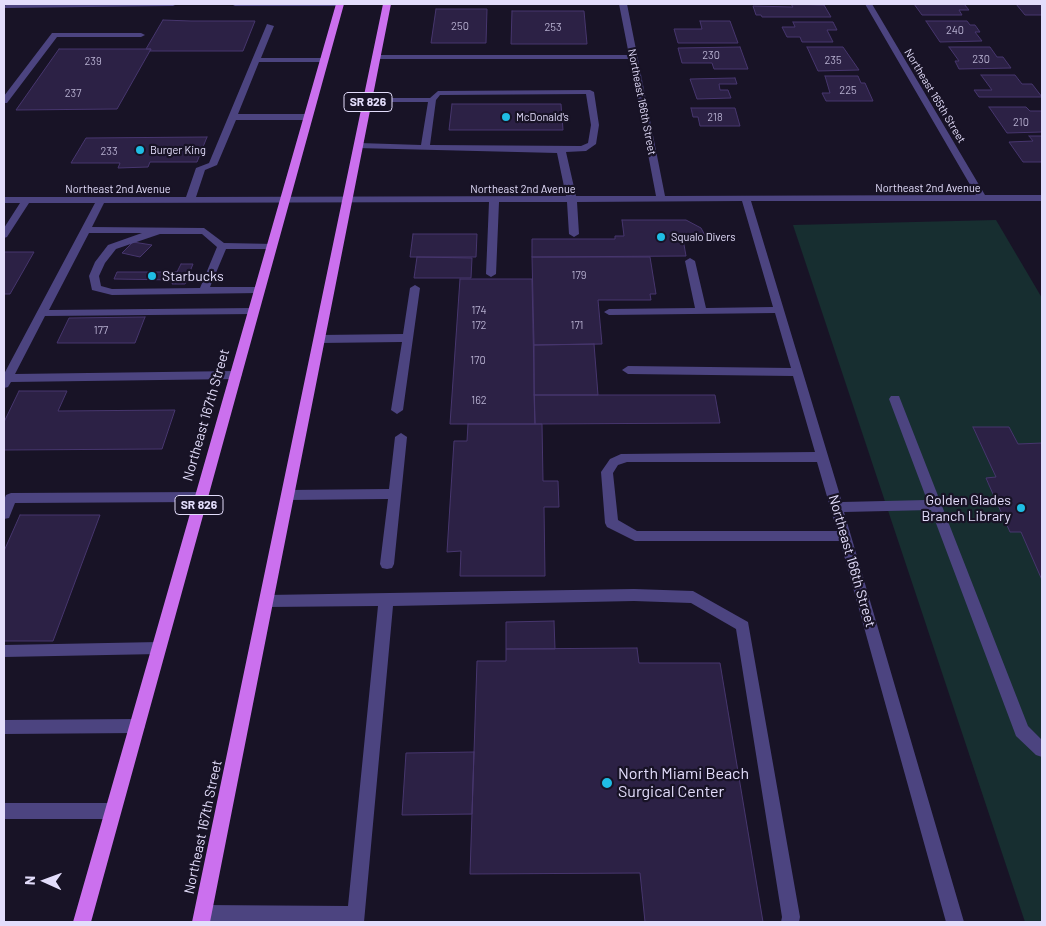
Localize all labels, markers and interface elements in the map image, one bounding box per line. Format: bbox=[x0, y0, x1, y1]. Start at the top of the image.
house number: 250 bbox=[451, 19, 469, 33]
house number: 253 bbox=[544, 20, 562, 34]
house number: 240 bbox=[946, 23, 964, 37]
street label: Northeast 165th Street bbox=[902, 46, 968, 146]
street label: Northeast 166th Street bbox=[625, 48, 659, 156]
house number: 230 bbox=[702, 48, 720, 62]
house number: 230 bbox=[972, 52, 990, 66]
house number: 235 bbox=[824, 53, 842, 67]
house number: 239 bbox=[84, 54, 102, 68]
house number: 225 bbox=[839, 83, 857, 97]
house number: 237 bbox=[65, 86, 81, 100]
road number: SR 826 bbox=[344, 92, 392, 111]
place label: McDonald's bbox=[516, 110, 569, 124]
house number: 218 bbox=[707, 110, 723, 124]
marker: McDonald's bbox=[500, 111, 512, 123]
house number: 210 bbox=[1013, 115, 1029, 129]
place label: Burger King bbox=[150, 143, 206, 157]
house number: 233 bbox=[100, 144, 118, 158]
marker: Burger King bbox=[134, 144, 146, 156]
street label: Northeast 2nd Avenue bbox=[875, 181, 981, 195]
street label: Northeast 2nd Avenue bbox=[65, 182, 171, 196]
street label: Northeast 2nd Avenue bbox=[470, 182, 576, 196]
place label: Squalo Divers bbox=[671, 230, 736, 244]
marker: Squalo Divers bbox=[655, 231, 667, 243]
place label: Starbucks bbox=[162, 268, 224, 284]
house number: 179 bbox=[572, 268, 586, 282]
marker: Starbucks bbox=[146, 270, 158, 282]
house number: 174 bbox=[471, 303, 487, 317]
house number: 172 bbox=[472, 318, 486, 332]
house number: 171 bbox=[571, 318, 583, 332]
house number: 177 bbox=[94, 323, 108, 337]
street label: Northeast 167th Street bbox=[179, 347, 233, 483]
house number: 170 bbox=[470, 353, 486, 367]
house number: 162 bbox=[471, 393, 487, 407]
place label: Golden Glades Branch Library bbox=[922, 492, 1011, 524]
street label: Northeast 166th Street bbox=[825, 493, 879, 629]
road number: SR 826 bbox=[175, 496, 223, 514]
marker: Golden Glades Branch Library bbox=[1015, 502, 1027, 514]
street label: Northeast 167th Street bbox=[181, 759, 225, 895]
place label: North Miami Beach Surgical Center bbox=[618, 764, 749, 802]
marker: North Miami Beach Surgical Center bbox=[600, 776, 614, 790]
north arrow bbox=[20, 856, 70, 906]
text: N bbox=[21, 876, 38, 885]

